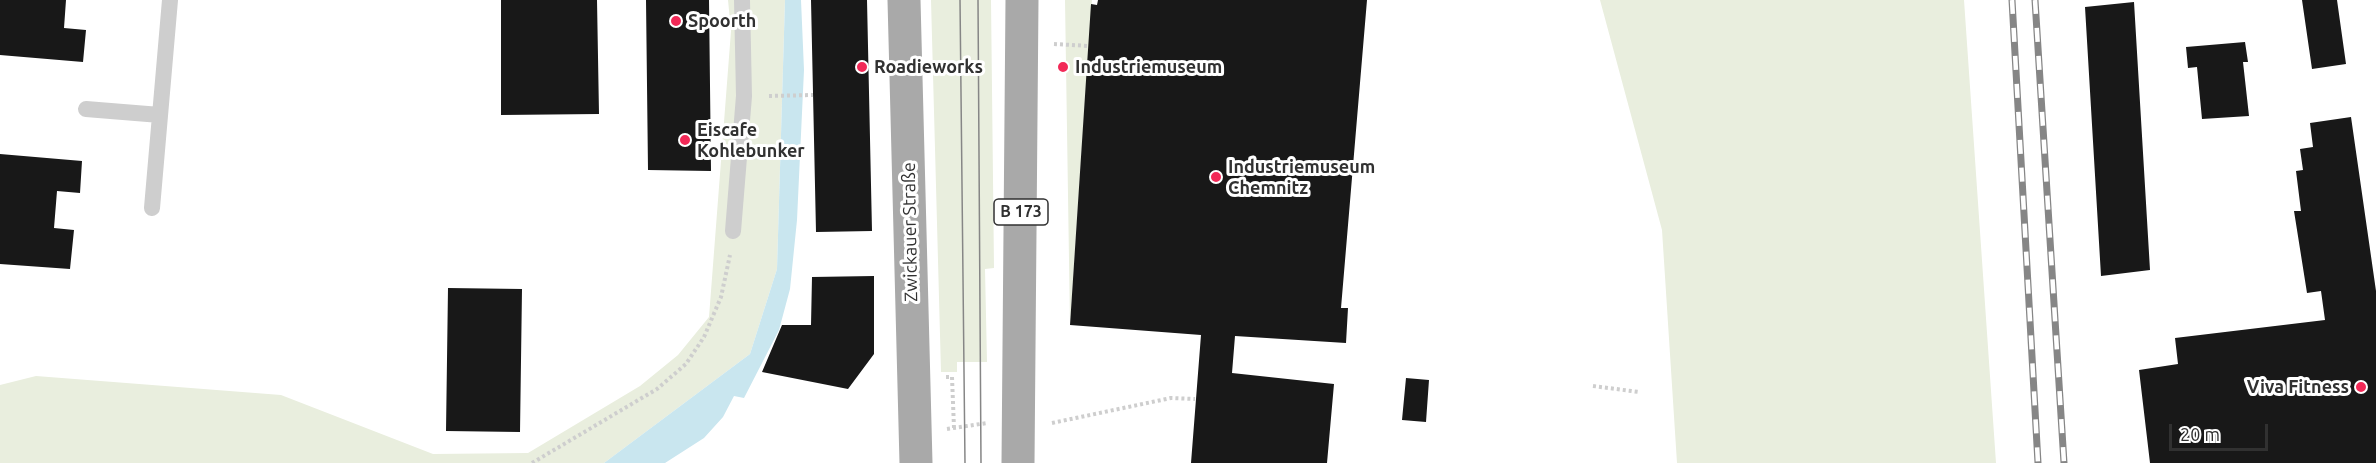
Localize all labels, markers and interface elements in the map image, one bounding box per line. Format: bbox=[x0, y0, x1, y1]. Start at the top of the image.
place label: Spoorth bbox=[688, 10, 756, 32]
marker: Spoorth bbox=[669, 14, 683, 28]
place label: Roadieworks bbox=[874, 56, 983, 78]
place label: Industriemuseum bbox=[1075, 56, 1222, 78]
marker: Roadieworks bbox=[855, 60, 869, 74]
marker: Industriemuseum bbox=[1056, 60, 1070, 74]
place label: Eiscafe Kohlebunker bbox=[697, 119, 805, 162]
marker: Eiscafe Kohlebunker bbox=[678, 133, 692, 147]
place label: Industriemuseum Chemnitz bbox=[1228, 156, 1375, 198]
street label: Zwickauer Straße bbox=[898, 162, 922, 302]
marker: Industriemuseum Chemnitz bbox=[1209, 170, 1223, 184]
road number: B 173 bbox=[994, 199, 1048, 225]
place label: Viva Fitness bbox=[2247, 376, 2349, 398]
marker: Viva Fitness bbox=[2354, 380, 2368, 394]
scale bar bbox=[2172, 412, 2271, 450]
text: 20 m bbox=[2180, 424, 2220, 444]

